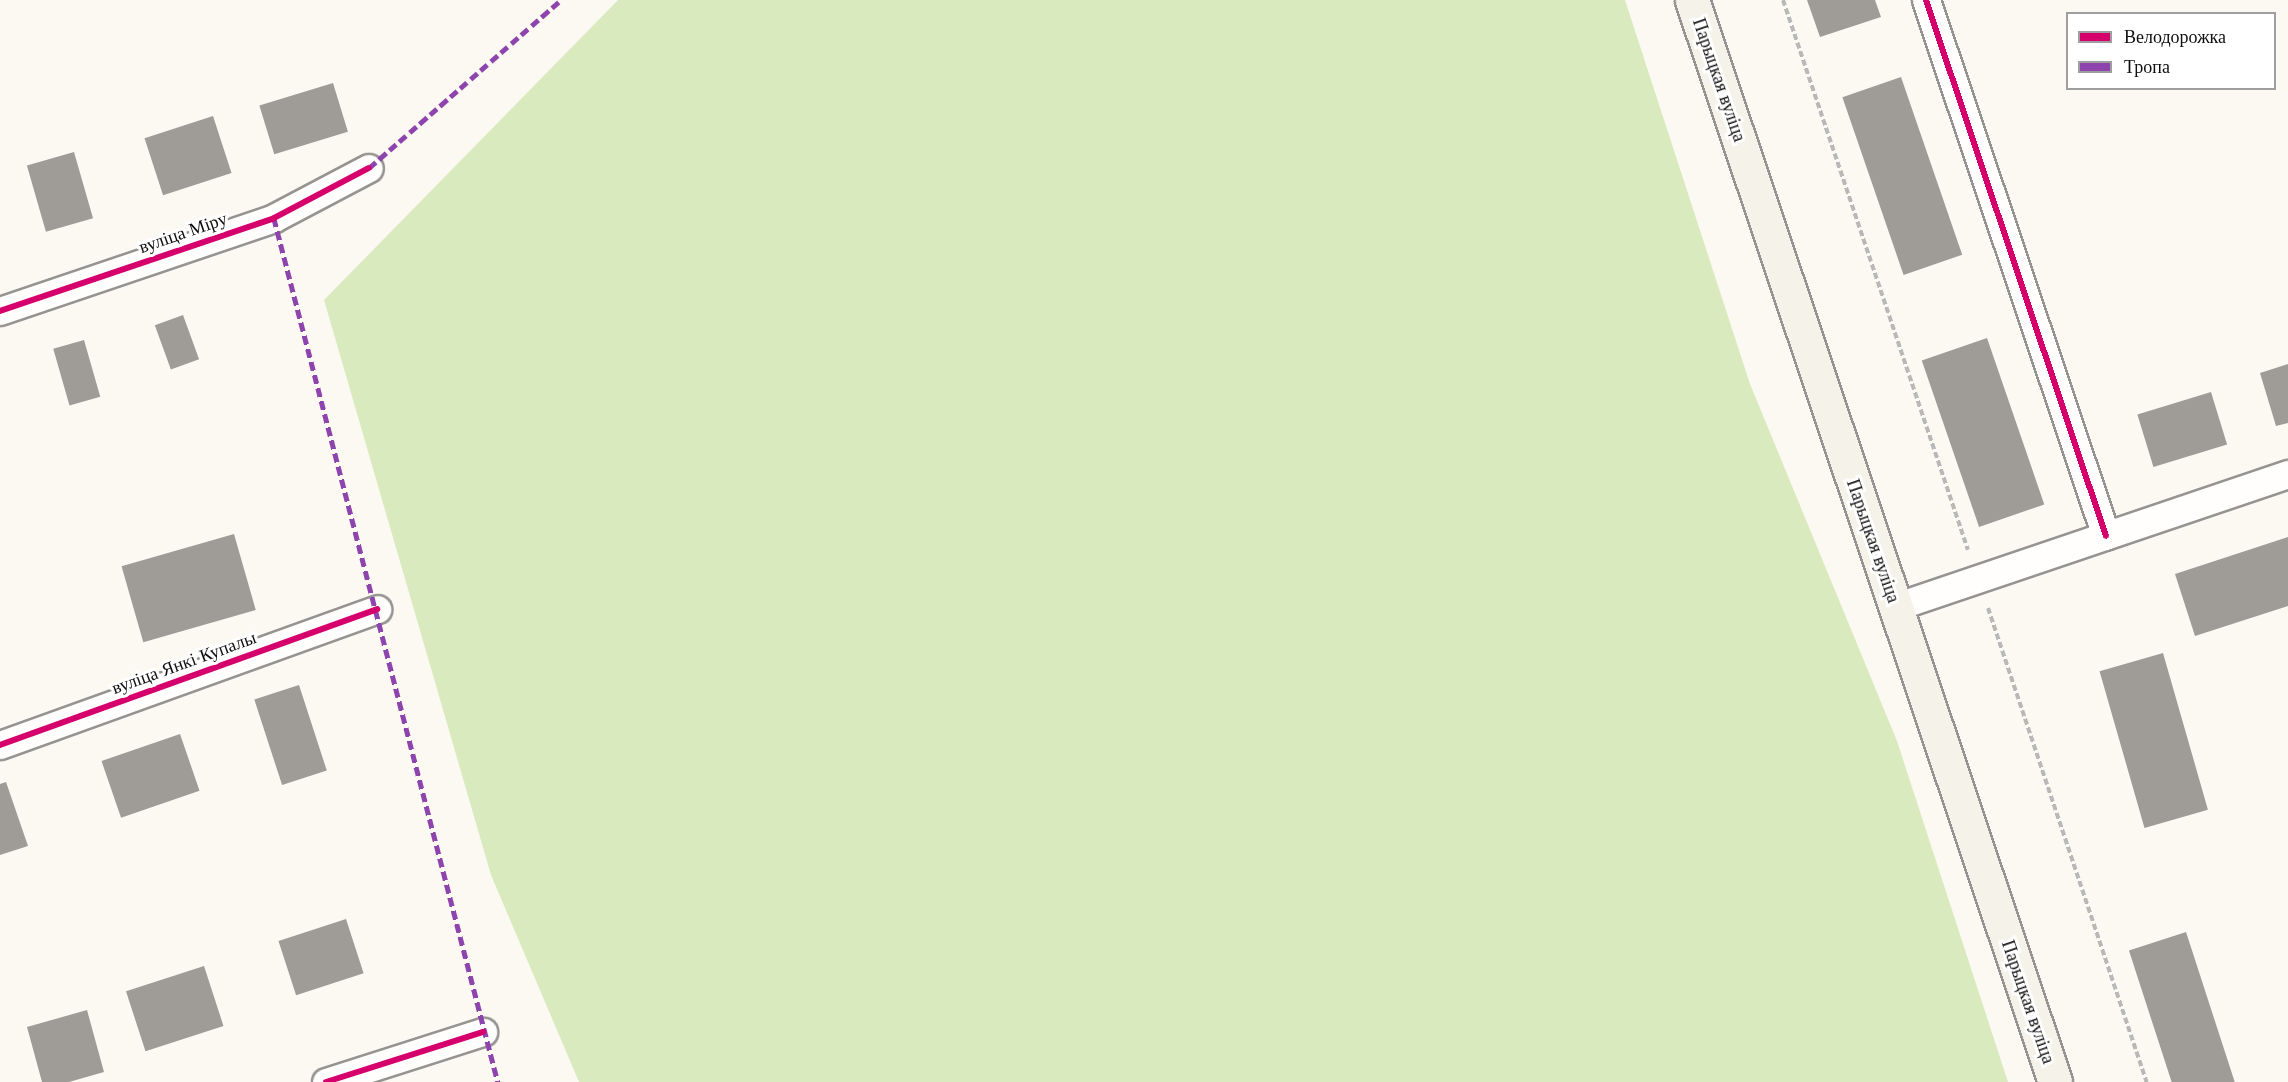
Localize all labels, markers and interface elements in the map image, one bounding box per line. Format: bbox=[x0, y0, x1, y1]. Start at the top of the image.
legend bbox=[2066, 12, 2276, 90]
street label: Парыцкая вуліца bbox=[1688, 15, 1750, 145]
text: Велодорожка bbox=[2124, 26, 2226, 48]
text: Тропа bbox=[2124, 56, 2170, 78]
street label: вуліца Міру bbox=[136, 208, 230, 258]
street label: Парыцкая вуліца bbox=[1842, 476, 1904, 606]
street label: вуліца Янкі Купалы bbox=[109, 627, 259, 699]
street label: Парыцкая вуліца bbox=[1997, 937, 2059, 1067]

